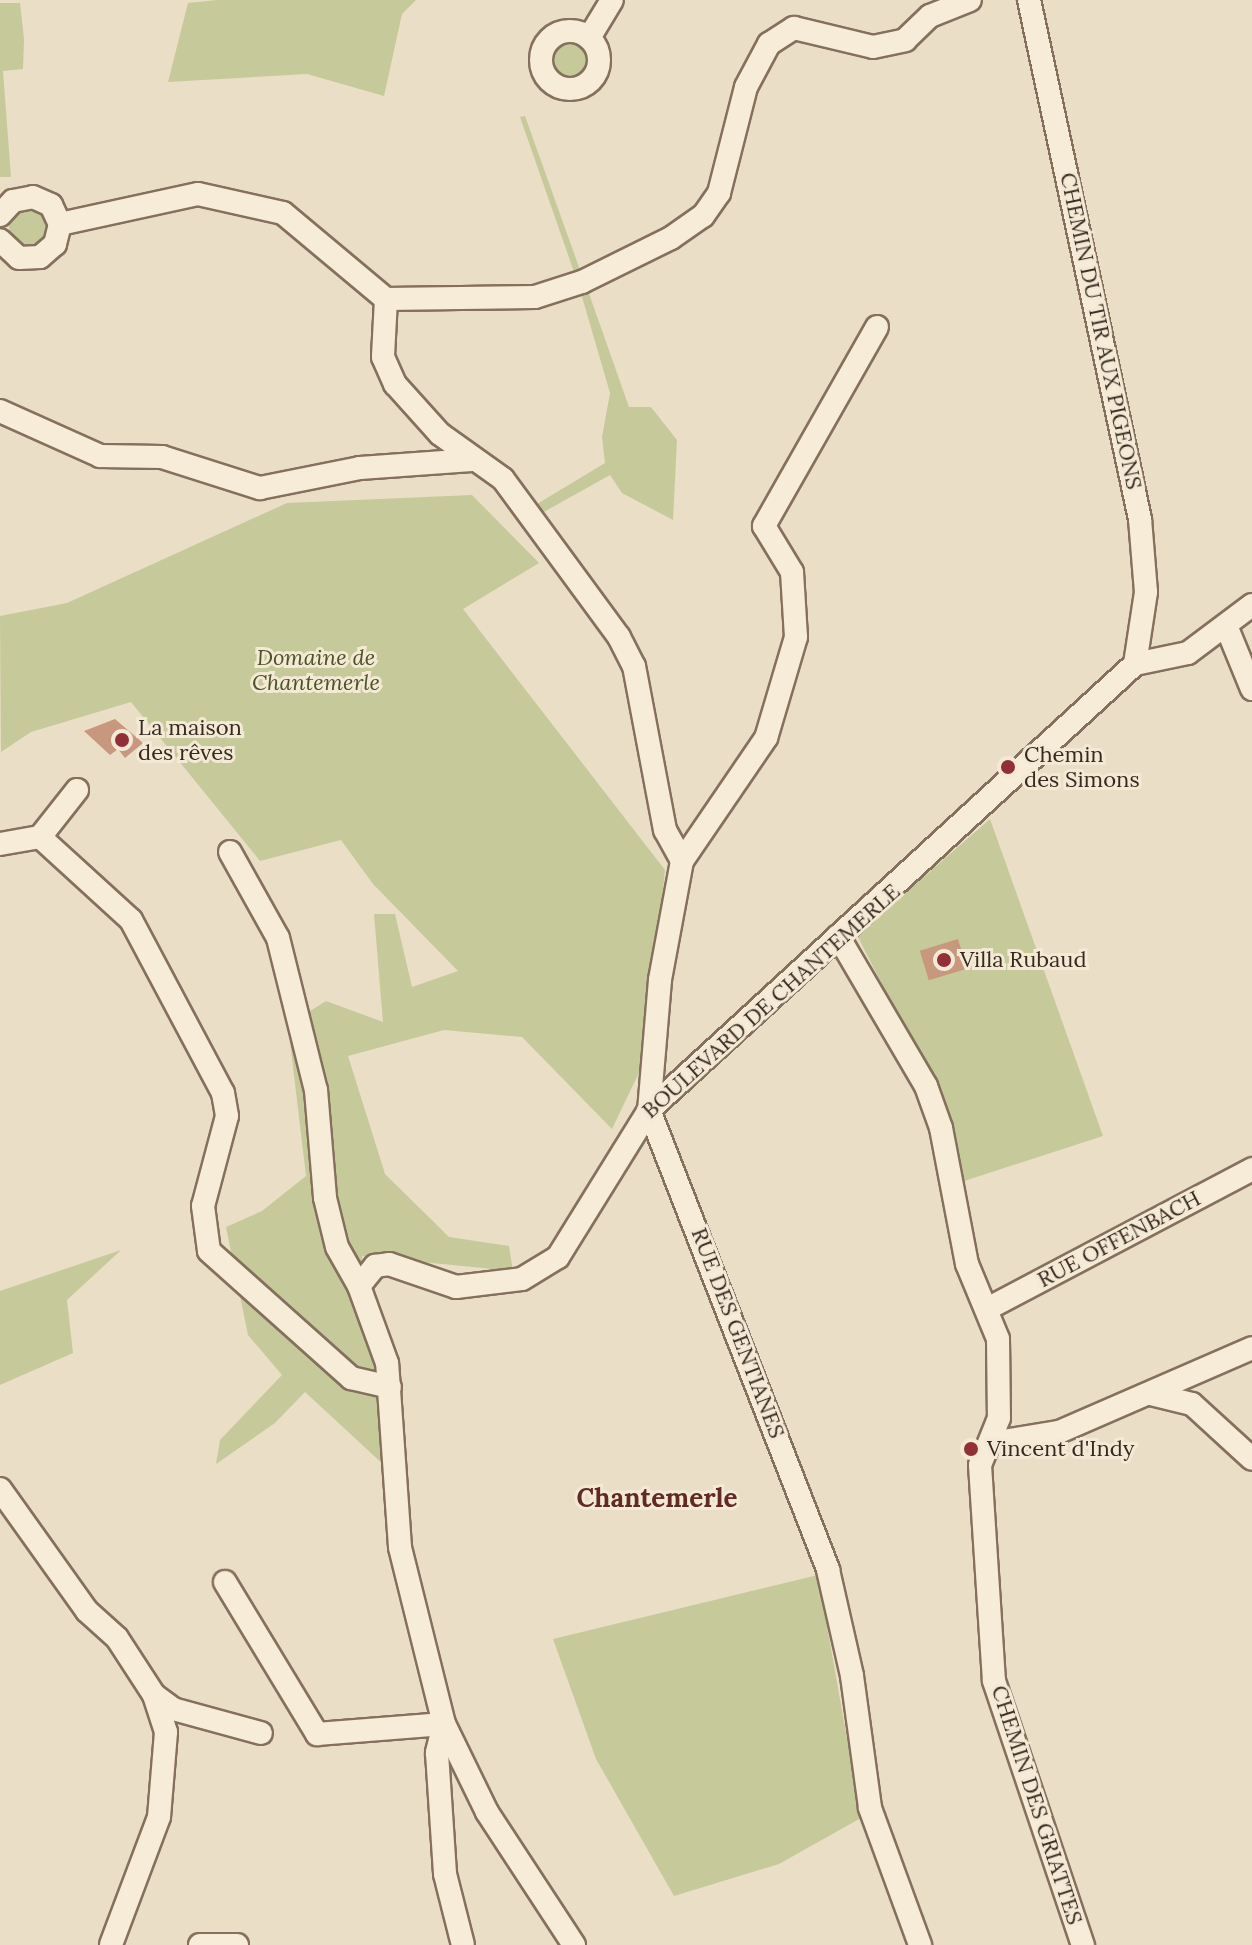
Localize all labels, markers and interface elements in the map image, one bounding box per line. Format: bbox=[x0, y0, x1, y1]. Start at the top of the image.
street label: CHEMIN DU TIR AUX PIGEONS bbox=[1054, 170, 1148, 492]
park label: Domaine de Chantemerle bbox=[252, 644, 380, 696]
place label: La maison des rêves bbox=[138, 714, 242, 766]
marker: La maison des rêves bbox=[113, 731, 131, 749]
place label: Chemin des Simons bbox=[1024, 741, 1140, 792]
marker: Chemin des Simons bbox=[999, 758, 1017, 776]
street label: BOULEVARD DE CHANTEMERLE bbox=[637, 878, 905, 1124]
place label: Villa Rubaud bbox=[960, 947, 1087, 973]
marker: Villa Rubaud bbox=[935, 951, 953, 969]
street label: RUE OFFENBACH bbox=[1033, 1185, 1205, 1293]
street label: RUE DES GENTIANES bbox=[686, 1224, 790, 1442]
place label: Vincent d'Indy bbox=[987, 1436, 1134, 1462]
marker: Vincent d'Indy bbox=[962, 1440, 980, 1458]
district label: Chantemerle bbox=[576, 1482, 738, 1514]
street label: CHEMIN DES GRIATTES bbox=[986, 1682, 1088, 1928]

